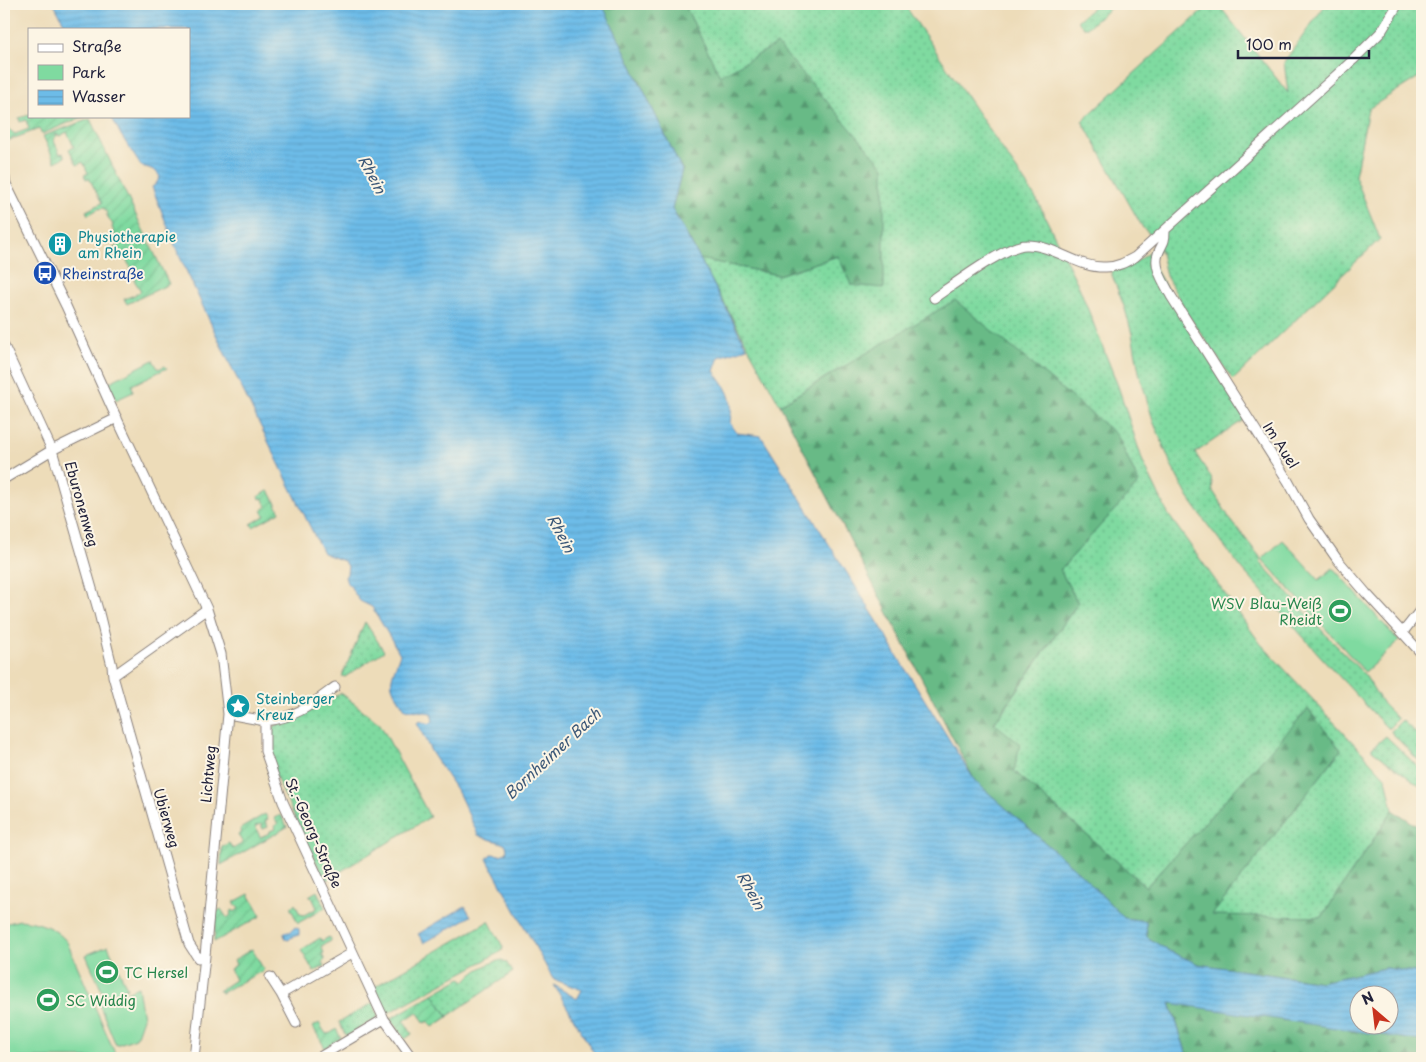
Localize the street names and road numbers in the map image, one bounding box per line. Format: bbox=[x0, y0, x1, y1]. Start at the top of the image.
street label: Im Auel bbox=[1258, 417, 1304, 473]
street label: Eburonenweg bbox=[60, 459, 104, 549]
street label: Lichtweg bbox=[195, 744, 221, 804]
street label: St.-Georg-Straße bbox=[280, 775, 348, 891]
street label: Ubierweg bbox=[148, 786, 186, 850]

